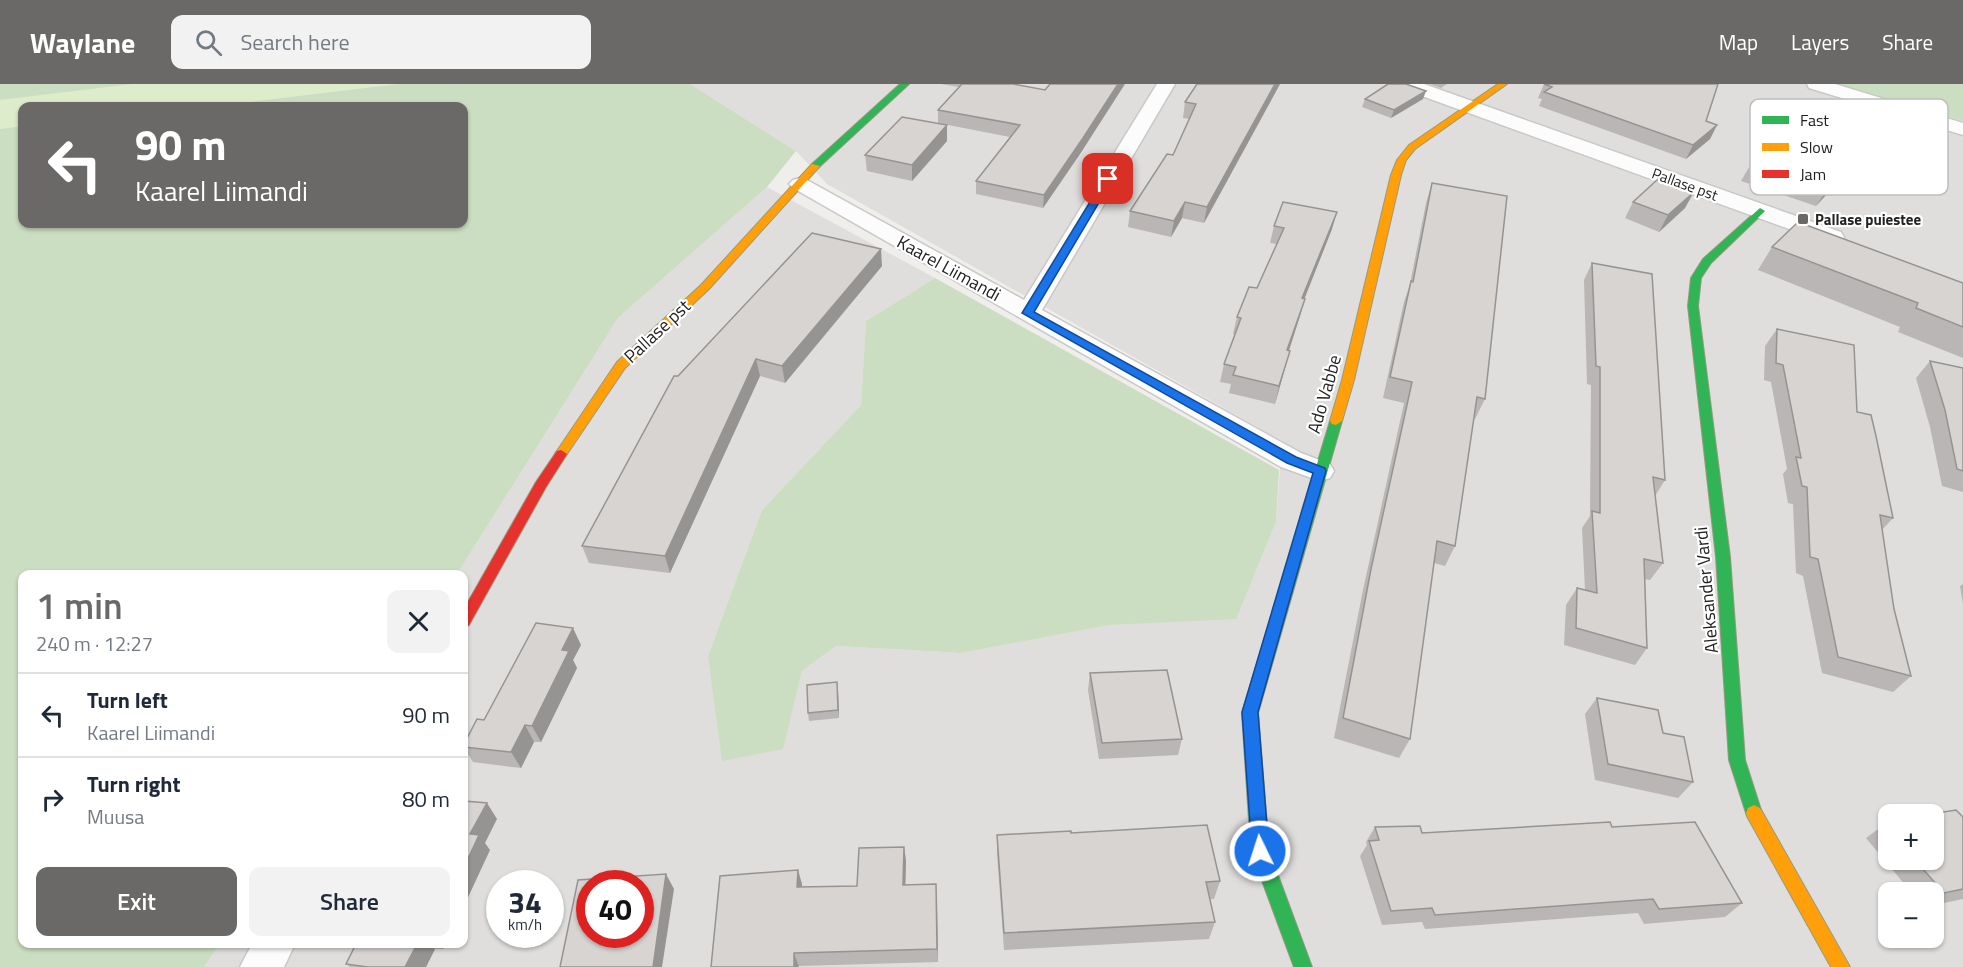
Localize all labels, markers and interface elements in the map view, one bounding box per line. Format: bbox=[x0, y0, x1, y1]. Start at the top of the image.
search box bbox=[171, 15, 591, 69]
text: Waylane bbox=[30, 21, 135, 64]
text: Search here bbox=[240, 25, 350, 59]
icon: search bbox=[192, 26, 225, 59]
text: Map bbox=[1719, 26, 1758, 58]
text: Layers bbox=[1791, 26, 1849, 58]
text: Share bbox=[1882, 26, 1933, 58]
legend bbox=[1750, 99, 1948, 195]
text: Fast bbox=[1800, 108, 1829, 132]
text: 90 m bbox=[135, 112, 227, 176]
icon: left bbox=[36, 126, 114, 204]
text: Slow bbox=[1800, 135, 1833, 159]
pin bbox=[1082, 153, 1133, 204]
street label: Pallase pst bbox=[1649, 161, 1722, 207]
icon: arrive bbox=[1091, 162, 1124, 195]
text: Jam bbox=[1800, 162, 1826, 186]
text: Kaarel Liimandi bbox=[135, 170, 308, 211]
place label: Pallase puiestee bbox=[1815, 208, 1921, 231]
marker: Pallase puiestee bbox=[1796, 212, 1810, 226]
street label: Kaarel Liimandi bbox=[892, 228, 1006, 308]
street label: Pallase pst bbox=[618, 293, 697, 369]
street label: Ado Vabbe bbox=[1300, 352, 1348, 436]
street label: Aleksander Vardi bbox=[1687, 526, 1725, 654]
text: 1 min bbox=[36, 578, 123, 633]
button: close bbox=[387, 590, 450, 653]
text: 240 m · 12:27 bbox=[36, 628, 153, 659]
text: Turn left bbox=[87, 683, 168, 717]
text: 90 m bbox=[402, 698, 450, 732]
icon: left bbox=[36, 699, 69, 732]
text: Kaarel Liimandi bbox=[87, 717, 215, 748]
text: Turn right bbox=[87, 767, 181, 801]
text: 80 m bbox=[402, 782, 450, 816]
icon: right bbox=[36, 783, 69, 816]
text: Muusa bbox=[87, 801, 144, 832]
map controls bbox=[1878, 804, 1944, 948]
button: + bbox=[1878, 804, 1944, 870]
position arrow bbox=[1228, 819, 1292, 883]
button: Exit bbox=[36, 867, 237, 936]
button: Share bbox=[249, 867, 450, 936]
speed limit sign: 40 bbox=[576, 870, 654, 948]
text: 34 bbox=[508, 879, 542, 925]
button: − bbox=[1878, 882, 1944, 948]
text: km/h bbox=[508, 913, 542, 936]

